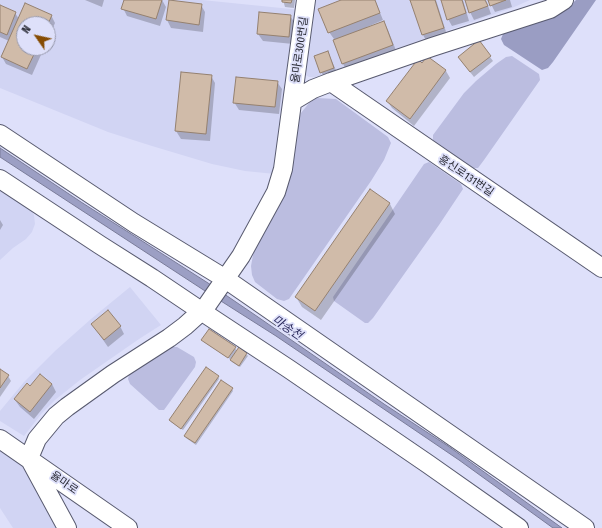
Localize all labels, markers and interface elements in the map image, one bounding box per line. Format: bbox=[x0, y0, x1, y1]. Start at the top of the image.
north arrow bbox=[16, 16, 56, 56]
street label: 율마로300번길 bbox=[289, 16, 311, 84]
text: N bbox=[19, 23, 34, 36]
street label: 흥신로131번길 bbox=[436, 153, 496, 199]
water label: 마송천 bbox=[269, 313, 305, 343]
street label: 율마로 bbox=[48, 469, 80, 497]

